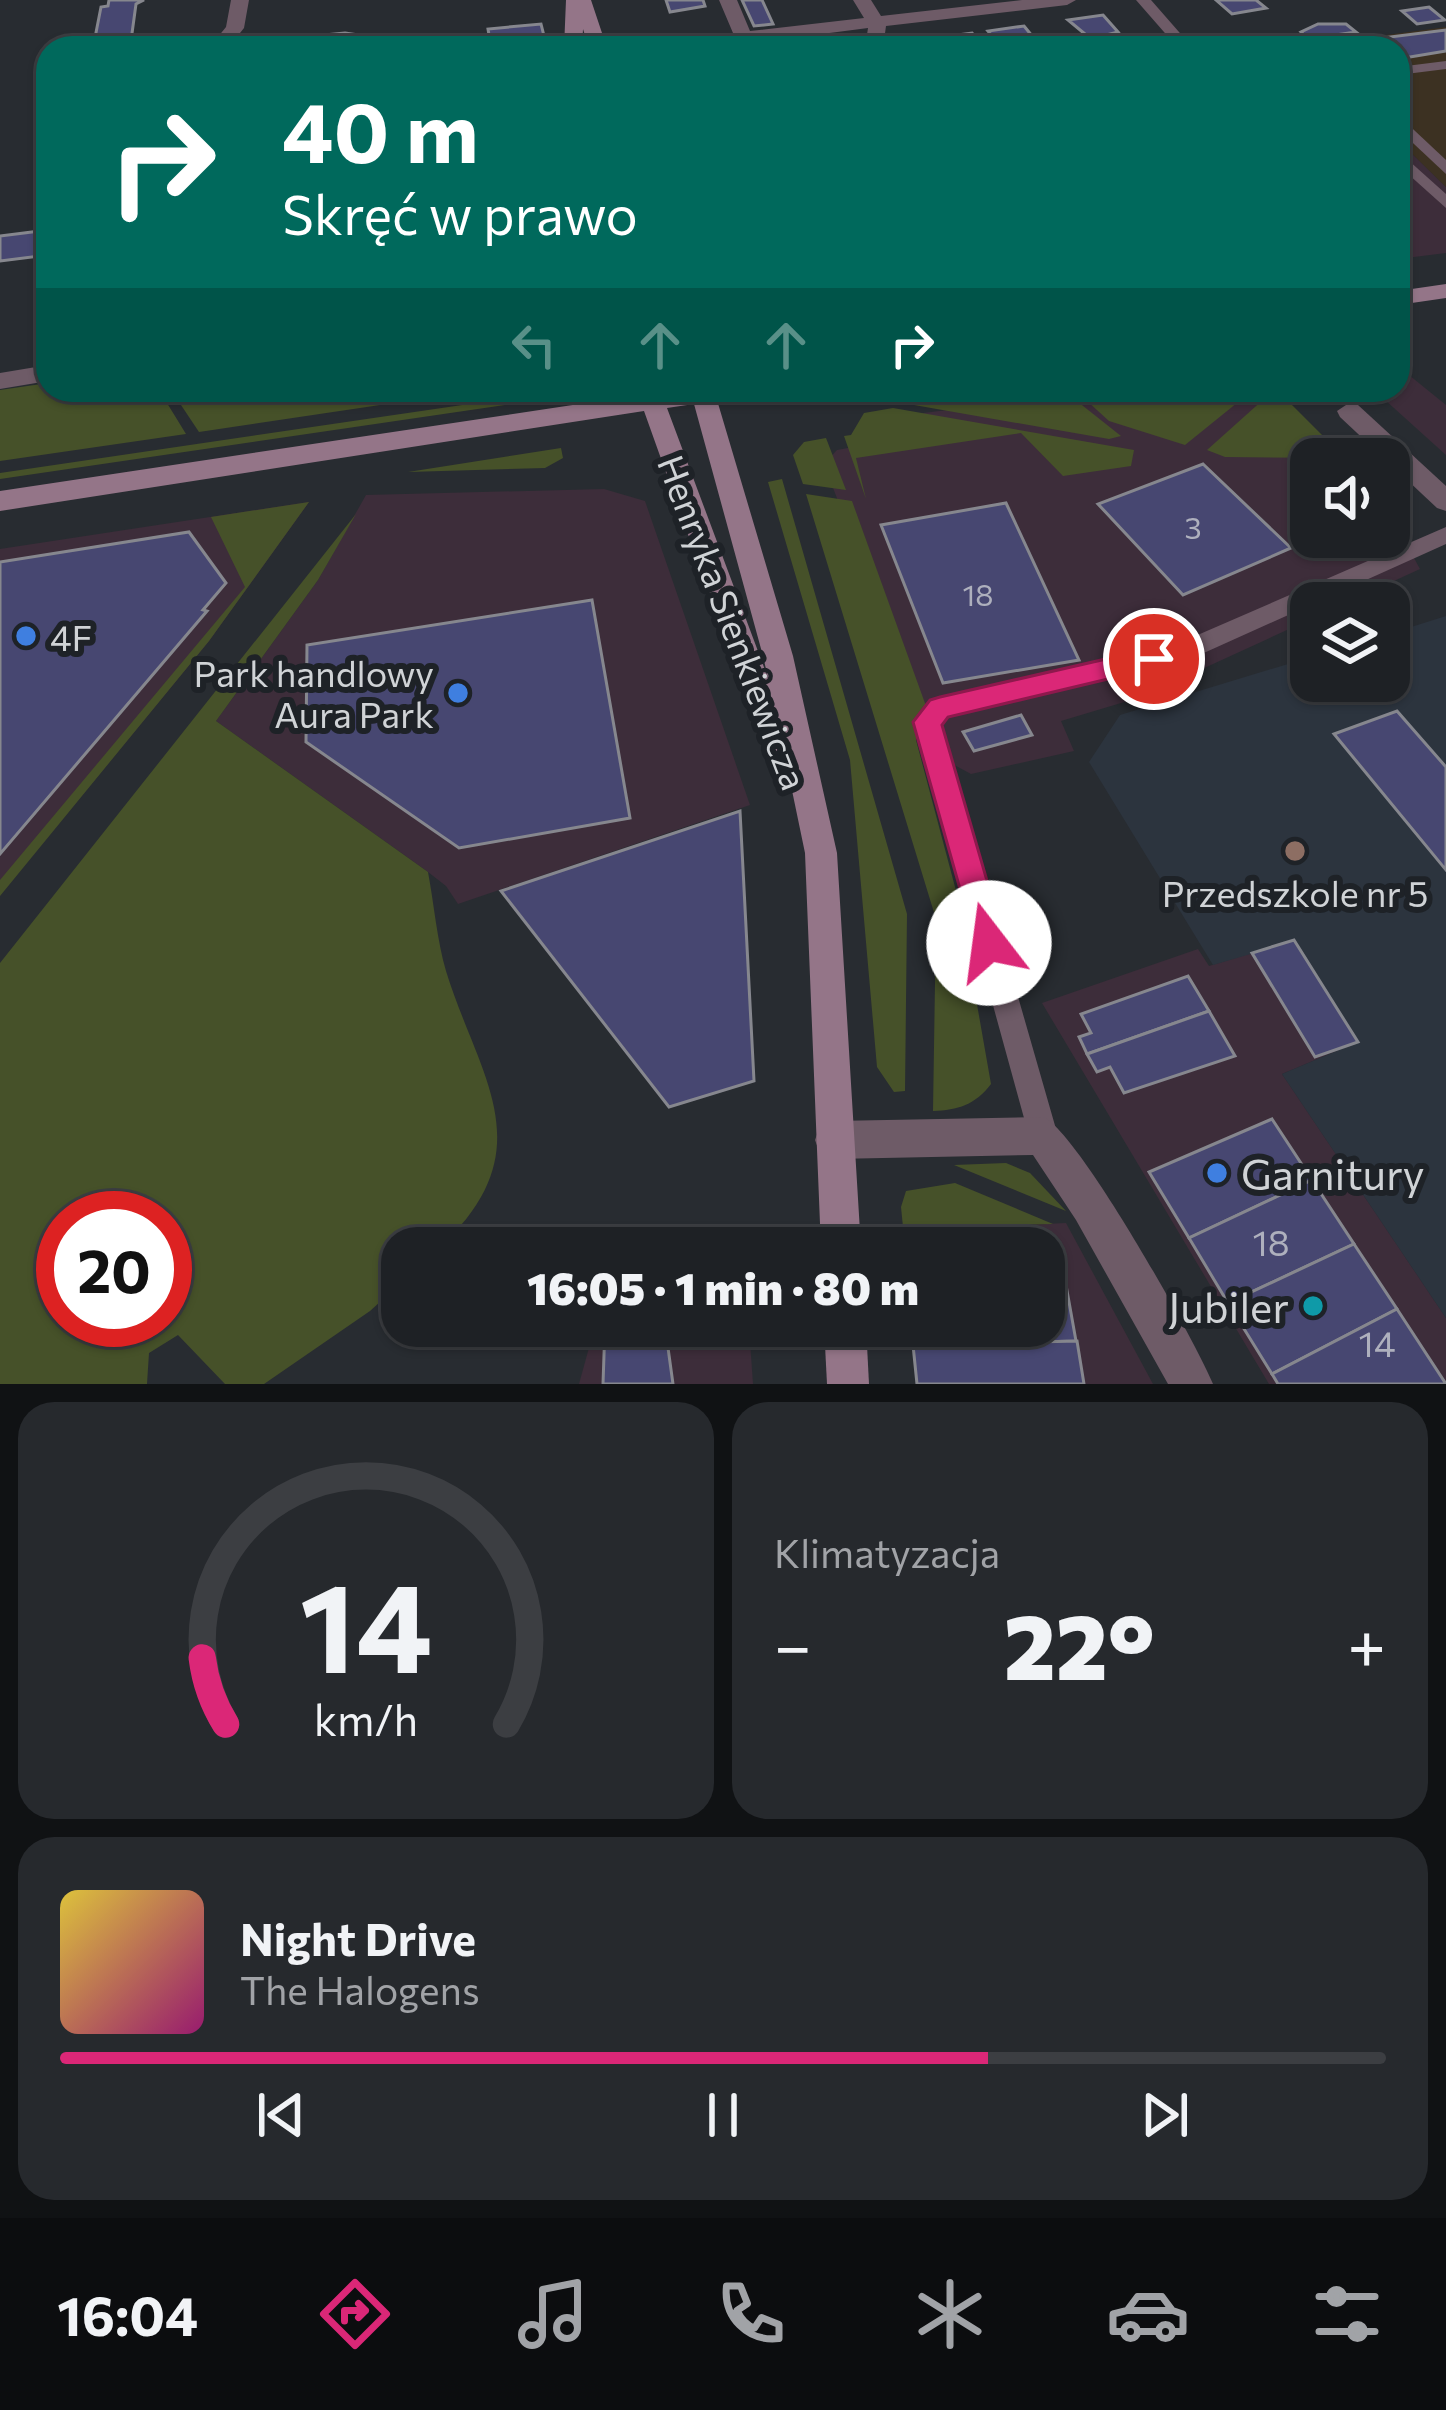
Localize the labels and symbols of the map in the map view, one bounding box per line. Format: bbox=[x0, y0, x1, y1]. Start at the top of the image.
street label: Henryka Sienkiewicza bbox=[650, 449, 818, 795]
house number: 3 bbox=[1184, 508, 1202, 545]
house number: 18 bbox=[962, 575, 994, 612]
pin bbox=[1103, 608, 1205, 710]
place label: 4F bbox=[50, 614, 92, 658]
marker: 4F bbox=[13, 623, 39, 649]
place label: Park handlowy Aura Park bbox=[193, 650, 434, 735]
marker: Park handlowy Aura Park bbox=[445, 680, 471, 706]
marker: Przedszkole nr 5 bbox=[1282, 838, 1308, 864]
place label: Przedszkole nr 5 bbox=[1162, 870, 1428, 914]
position arrow bbox=[926, 880, 1052, 1006]
place label: Garnitury bbox=[1241, 1147, 1425, 1199]
marker: Garnitury bbox=[1204, 1160, 1230, 1186]
speed limit sign: 20 bbox=[36, 1191, 192, 1347]
house number: 18 bbox=[1252, 1219, 1290, 1263]
place label: Jubiler bbox=[1168, 1280, 1289, 1332]
marker: Jubiler bbox=[1300, 1293, 1326, 1319]
house number: 14 bbox=[1359, 1320, 1396, 1364]

